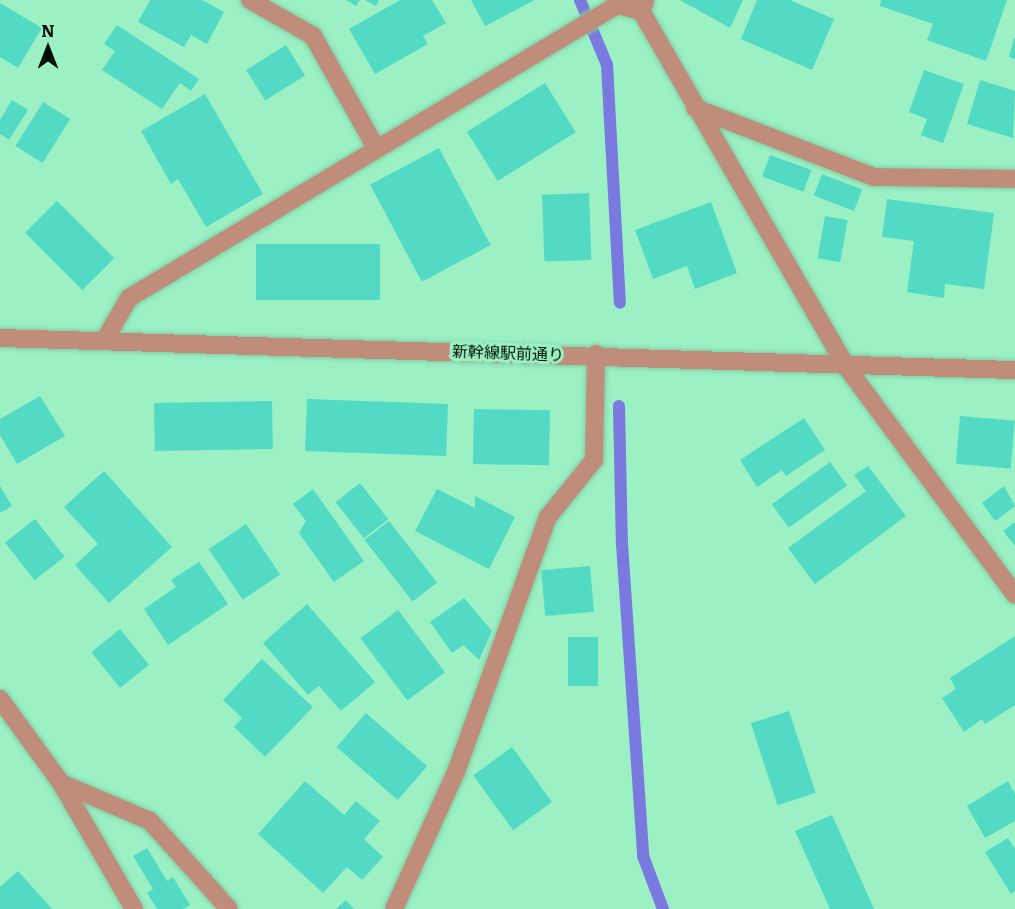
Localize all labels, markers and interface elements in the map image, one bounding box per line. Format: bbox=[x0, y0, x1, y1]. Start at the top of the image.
north arrow bbox=[18, 18, 78, 78]
text: N bbox=[41, 18, 55, 42]
street label: 新幹線駅前通り bbox=[452, 340, 564, 364]

